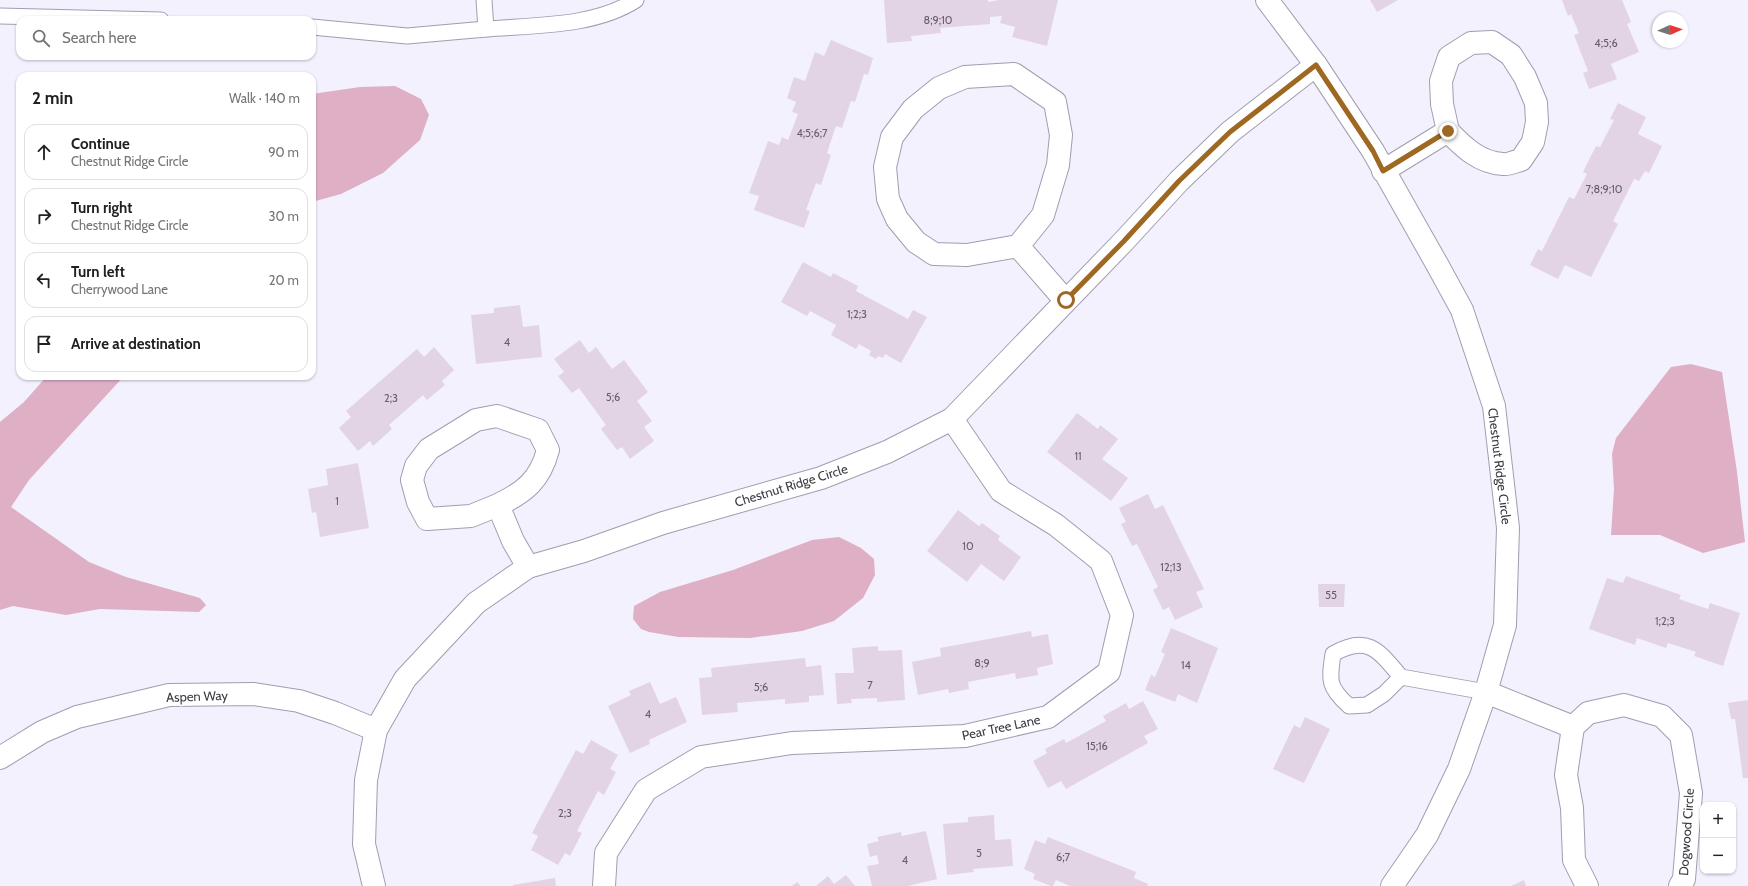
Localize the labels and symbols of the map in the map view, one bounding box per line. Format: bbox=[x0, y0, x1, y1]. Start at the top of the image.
north arrow bbox=[1652, 12, 1688, 48]
house number: 8;9;10 bbox=[924, 13, 953, 27]
house number: 4;5;6 bbox=[1594, 36, 1618, 50]
route end bbox=[1439, 122, 1457, 140]
house number: 4;5;6;7 bbox=[796, 126, 828, 140]
house number: 7;8;9;10 bbox=[1586, 182, 1623, 196]
route start bbox=[1057, 291, 1075, 309]
house number: 1;2;3 bbox=[847, 307, 867, 321]
house number: 4 bbox=[504, 335, 511, 349]
house number: 5;6 bbox=[606, 390, 620, 404]
house number: 2;3 bbox=[384, 391, 398, 405]
street label: Chestnut Ridge Circle bbox=[1485, 407, 1515, 526]
house number: 11 bbox=[1074, 449, 1082, 463]
street label: Chestnut Ridge Circle bbox=[733, 460, 850, 510]
house number: 1 bbox=[335, 494, 339, 508]
house number: 10 bbox=[962, 539, 974, 553]
house number: 12;13 bbox=[1160, 560, 1182, 574]
house number: 55 bbox=[1325, 588, 1337, 602]
house number: 1;2;3 bbox=[1655, 614, 1675, 628]
house number: 8;9 bbox=[974, 656, 990, 670]
house number: 14 bbox=[1181, 658, 1192, 672]
house number: 7 bbox=[867, 678, 873, 692]
house number: 5;6 bbox=[754, 680, 768, 694]
street label: Aspen Way bbox=[166, 687, 229, 705]
house number: 4 bbox=[645, 707, 652, 721]
street label: Pear Tree Lane bbox=[960, 711, 1042, 743]
house number: 15;16 bbox=[1086, 739, 1108, 753]
street label: Dogwood Circle bbox=[1675, 787, 1697, 876]
house number: 2;3 bbox=[558, 806, 572, 820]
house number: 5 bbox=[976, 846, 982, 860]
house number: 6;7 bbox=[1056, 850, 1071, 864]
house number: 4 bbox=[902, 853, 909, 867]

